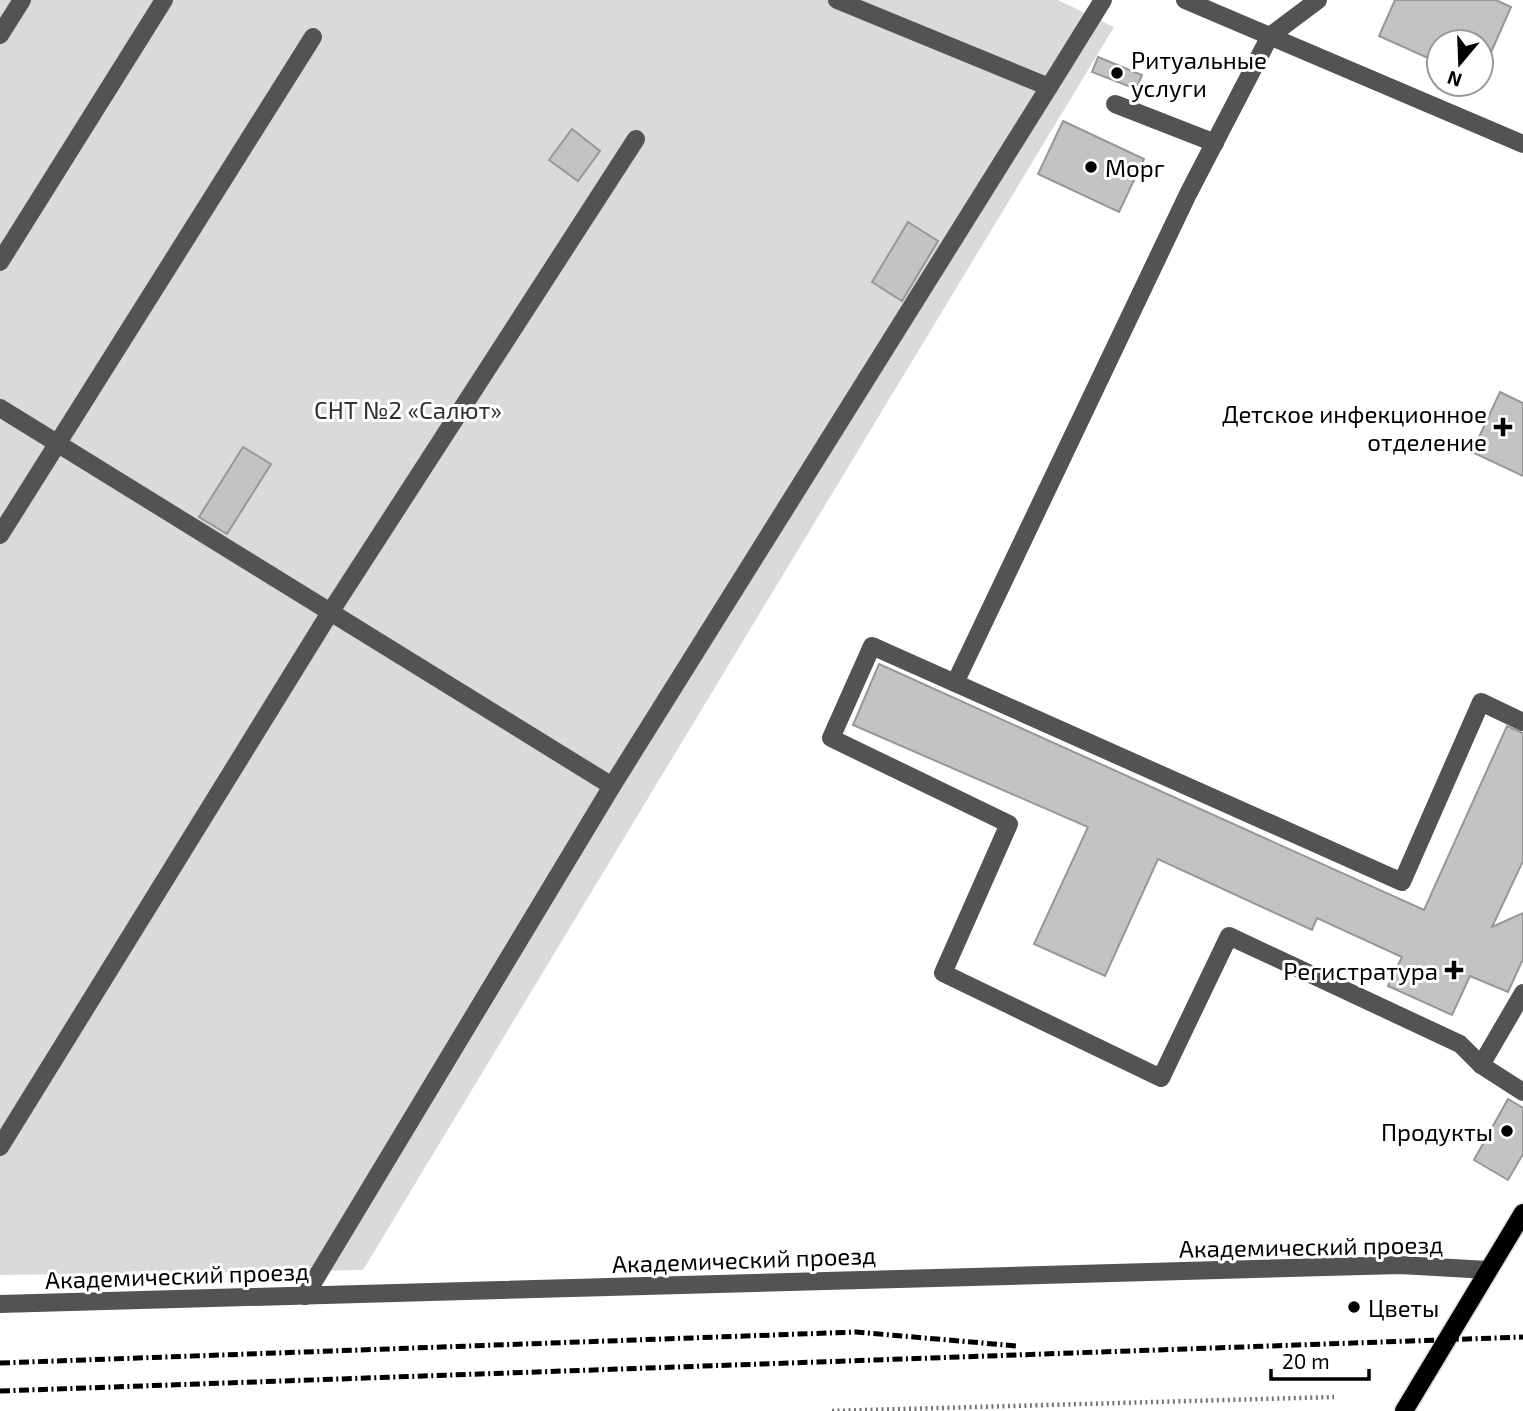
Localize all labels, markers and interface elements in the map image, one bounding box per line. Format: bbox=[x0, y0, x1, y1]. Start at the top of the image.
north arrow bbox=[1425, 28, 1495, 98]
place label: Ритуальные услуги bbox=[1131, 45, 1267, 103]
marker: Ритуальные услуги bbox=[1109, 65, 1125, 81]
text: N bbox=[1444, 66, 1465, 93]
place label: Морг bbox=[1105, 153, 1165, 182]
marker: Морг bbox=[1083, 159, 1099, 175]
park label: СНТ №2 «Салют» bbox=[314, 395, 502, 424]
place label: Детское инфекционное отделение bbox=[1222, 399, 1487, 456]
marker: Детское инфекционное отделение bbox=[1493, 417, 1513, 437]
place label: Регистратура bbox=[1283, 956, 1438, 986]
marker: Регистратура bbox=[1444, 960, 1464, 980]
place label: Продукты bbox=[1381, 1117, 1493, 1147]
marker: Продукты bbox=[1499, 1123, 1515, 1139]
street label: Академический проезд bbox=[1179, 1229, 1443, 1263]
street label: Академический проезд bbox=[611, 1240, 877, 1278]
street label: Академический проезд bbox=[44, 1256, 310, 1294]
place label: Цветы bbox=[1368, 1293, 1439, 1322]
marker: Цветы bbox=[1346, 1299, 1362, 1315]
scale bar bbox=[1271, 1338, 1369, 1382]
text: 20 m bbox=[1282, 1348, 1330, 1373]

